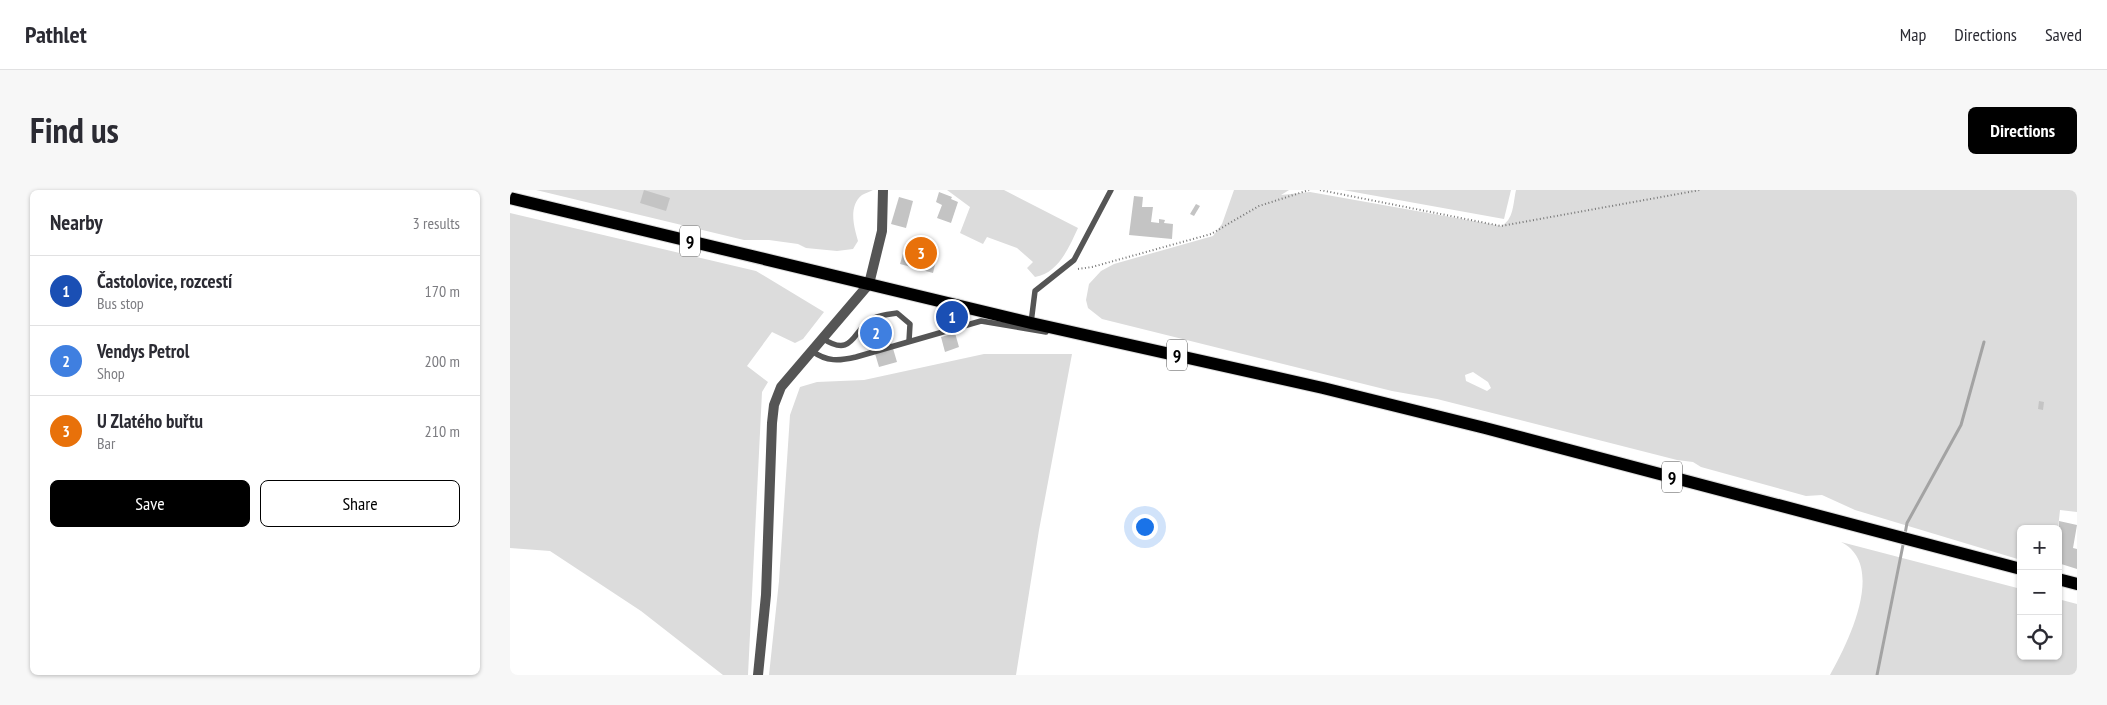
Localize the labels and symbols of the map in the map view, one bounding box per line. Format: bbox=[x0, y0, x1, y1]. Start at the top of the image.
road number: 9 bbox=[680, 226, 700, 256]
pin: 3 bbox=[905, 234, 937, 272]
pin: 1 bbox=[936, 298, 968, 336]
pin: 2 bbox=[860, 314, 892, 352]
road number: 9 bbox=[1167, 340, 1187, 370]
road number: 9 bbox=[1662, 462, 1682, 492]
your location bbox=[1132, 514, 1158, 540]

